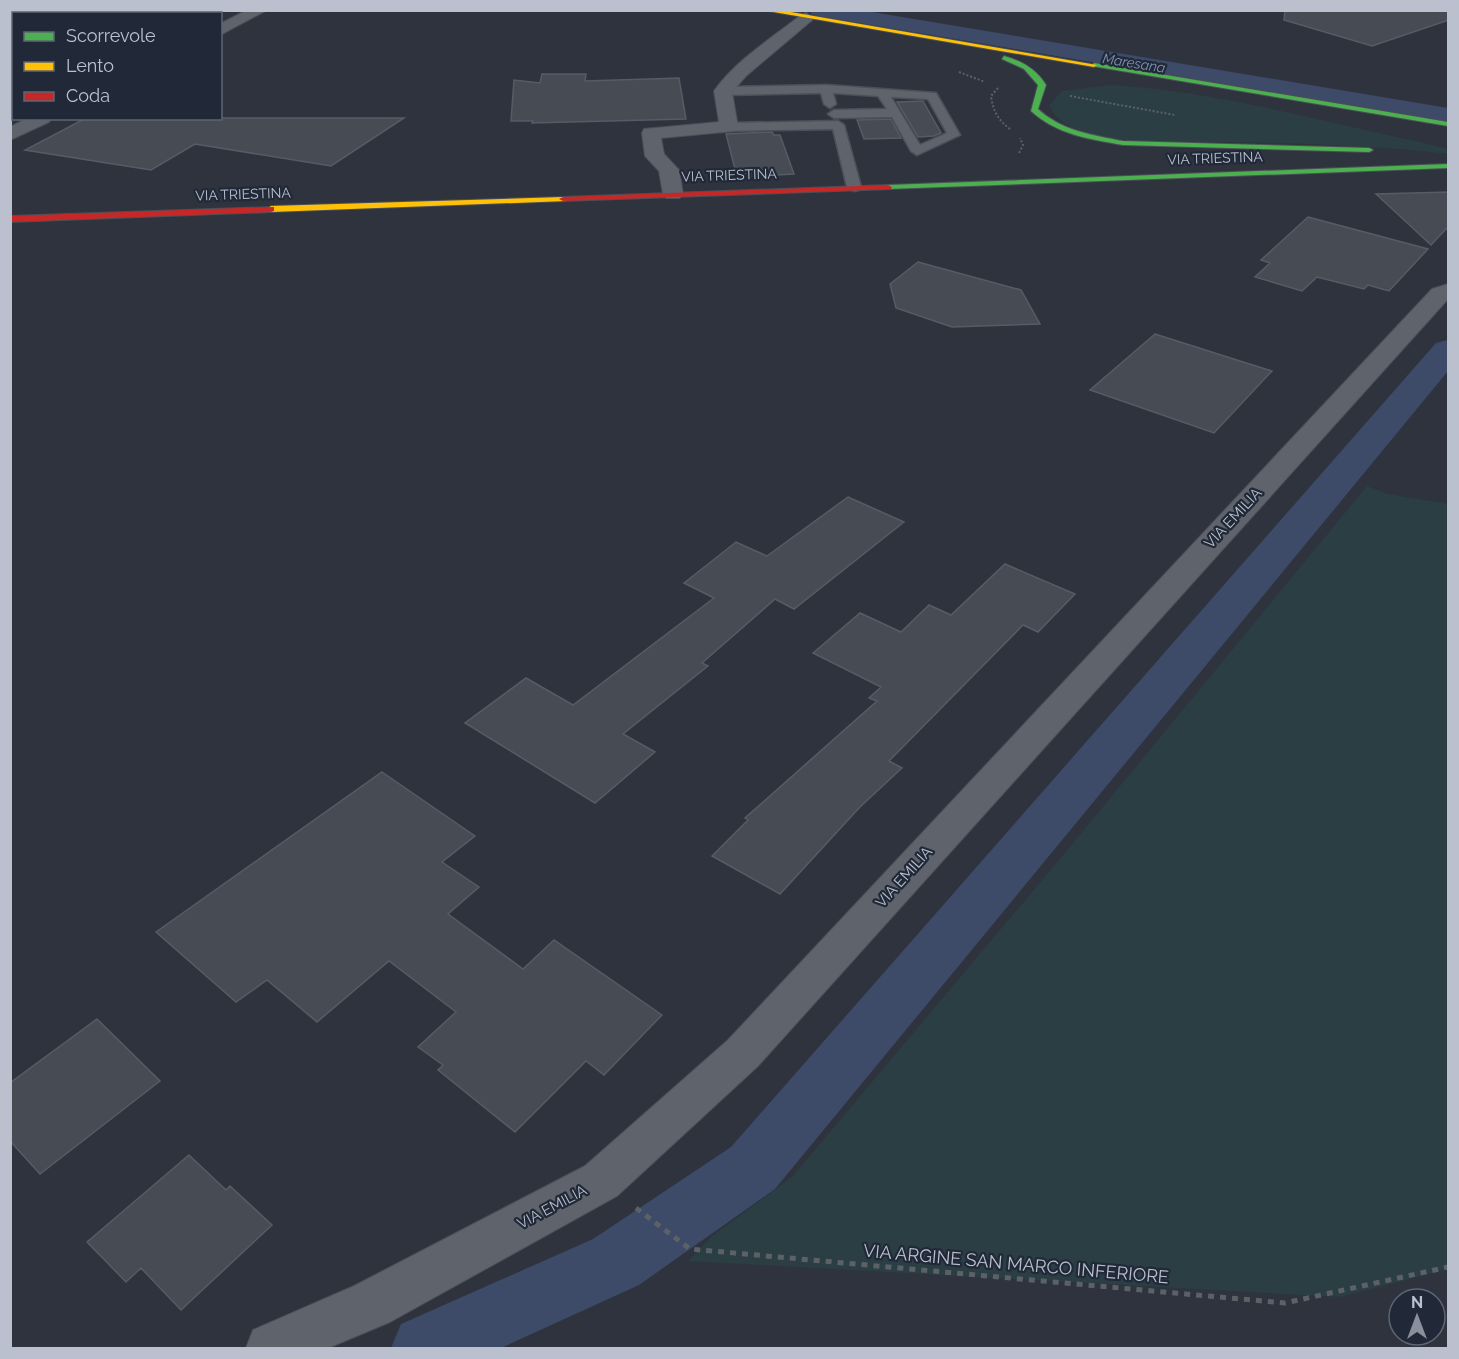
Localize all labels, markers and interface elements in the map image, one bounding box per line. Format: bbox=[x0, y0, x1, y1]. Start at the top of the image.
legend bbox=[12, 12, 222, 120]
text: Scorrevole bbox=[66, 25, 156, 46]
water label: Maresana bbox=[1102, 50, 1166, 76]
text: Lento bbox=[66, 55, 114, 76]
text: Coda bbox=[66, 85, 110, 106]
street label: VIA TRIESTINA bbox=[1167, 148, 1264, 168]
street label: VIA TRIESTINA bbox=[681, 165, 778, 185]
street label: VIA TRIESTINA bbox=[195, 184, 292, 204]
street label: VIA EMILIA bbox=[1200, 484, 1266, 552]
street label: VIA EMILIA bbox=[872, 843, 936, 911]
street label: VIA EMILIA bbox=[514, 1181, 590, 1233]
street label: VIA ARGINE SAN MARCO INFERIORE bbox=[862, 1240, 1170, 1287]
north arrow bbox=[1387, 1287, 1447, 1347]
text: N bbox=[1411, 1293, 1423, 1312]

